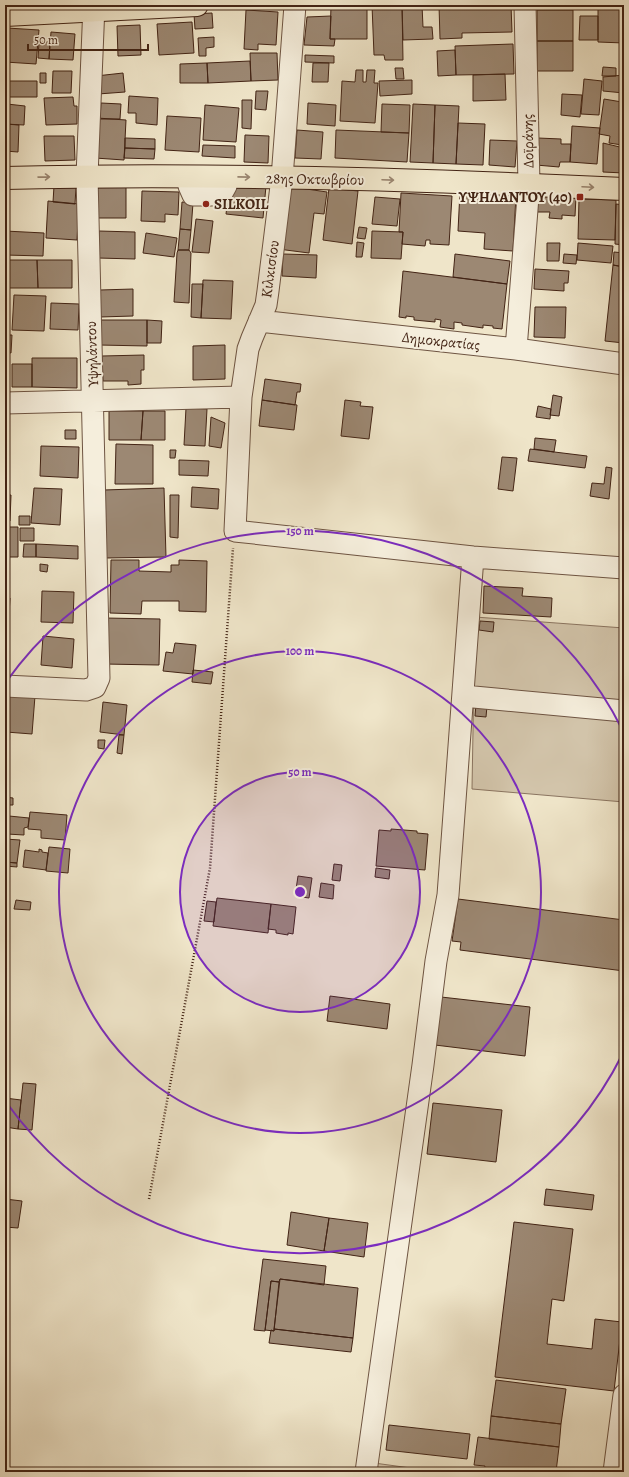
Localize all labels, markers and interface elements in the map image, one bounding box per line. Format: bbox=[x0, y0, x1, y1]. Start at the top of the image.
scale bar bbox=[28, 26, 148, 52]
text: 50 m bbox=[34, 32, 58, 48]
street label: Δοϊράνης bbox=[518, 114, 538, 168]
street label: 28ης Οκτωβρίου bbox=[266, 168, 364, 190]
one-way arrow bbox=[37, 173, 50, 181]
one-way arrow bbox=[237, 173, 250, 181]
one-way arrow bbox=[381, 177, 394, 184]
one-way arrow bbox=[581, 183, 594, 191]
place label: ΥΨΗΛΑΝΤΟΥ (40) bbox=[458, 187, 572, 207]
marker: ΥΨΗΛΑΝΤΟΥ (40) bbox=[575, 192, 585, 202]
place label: SILKOIL bbox=[214, 194, 269, 214]
marker: SILKOIL bbox=[201, 199, 211, 209]
street label: Κιλκισίου bbox=[256, 239, 284, 299]
street label: Υψηλάντου bbox=[81, 321, 103, 388]
street label: Δημοκρατίας bbox=[401, 327, 481, 355]
text: 150 m bbox=[286, 523, 314, 539]
text: 100 m bbox=[286, 643, 314, 659]
text: 50 m bbox=[288, 764, 312, 780]
centre of rings bbox=[293, 885, 307, 899]

